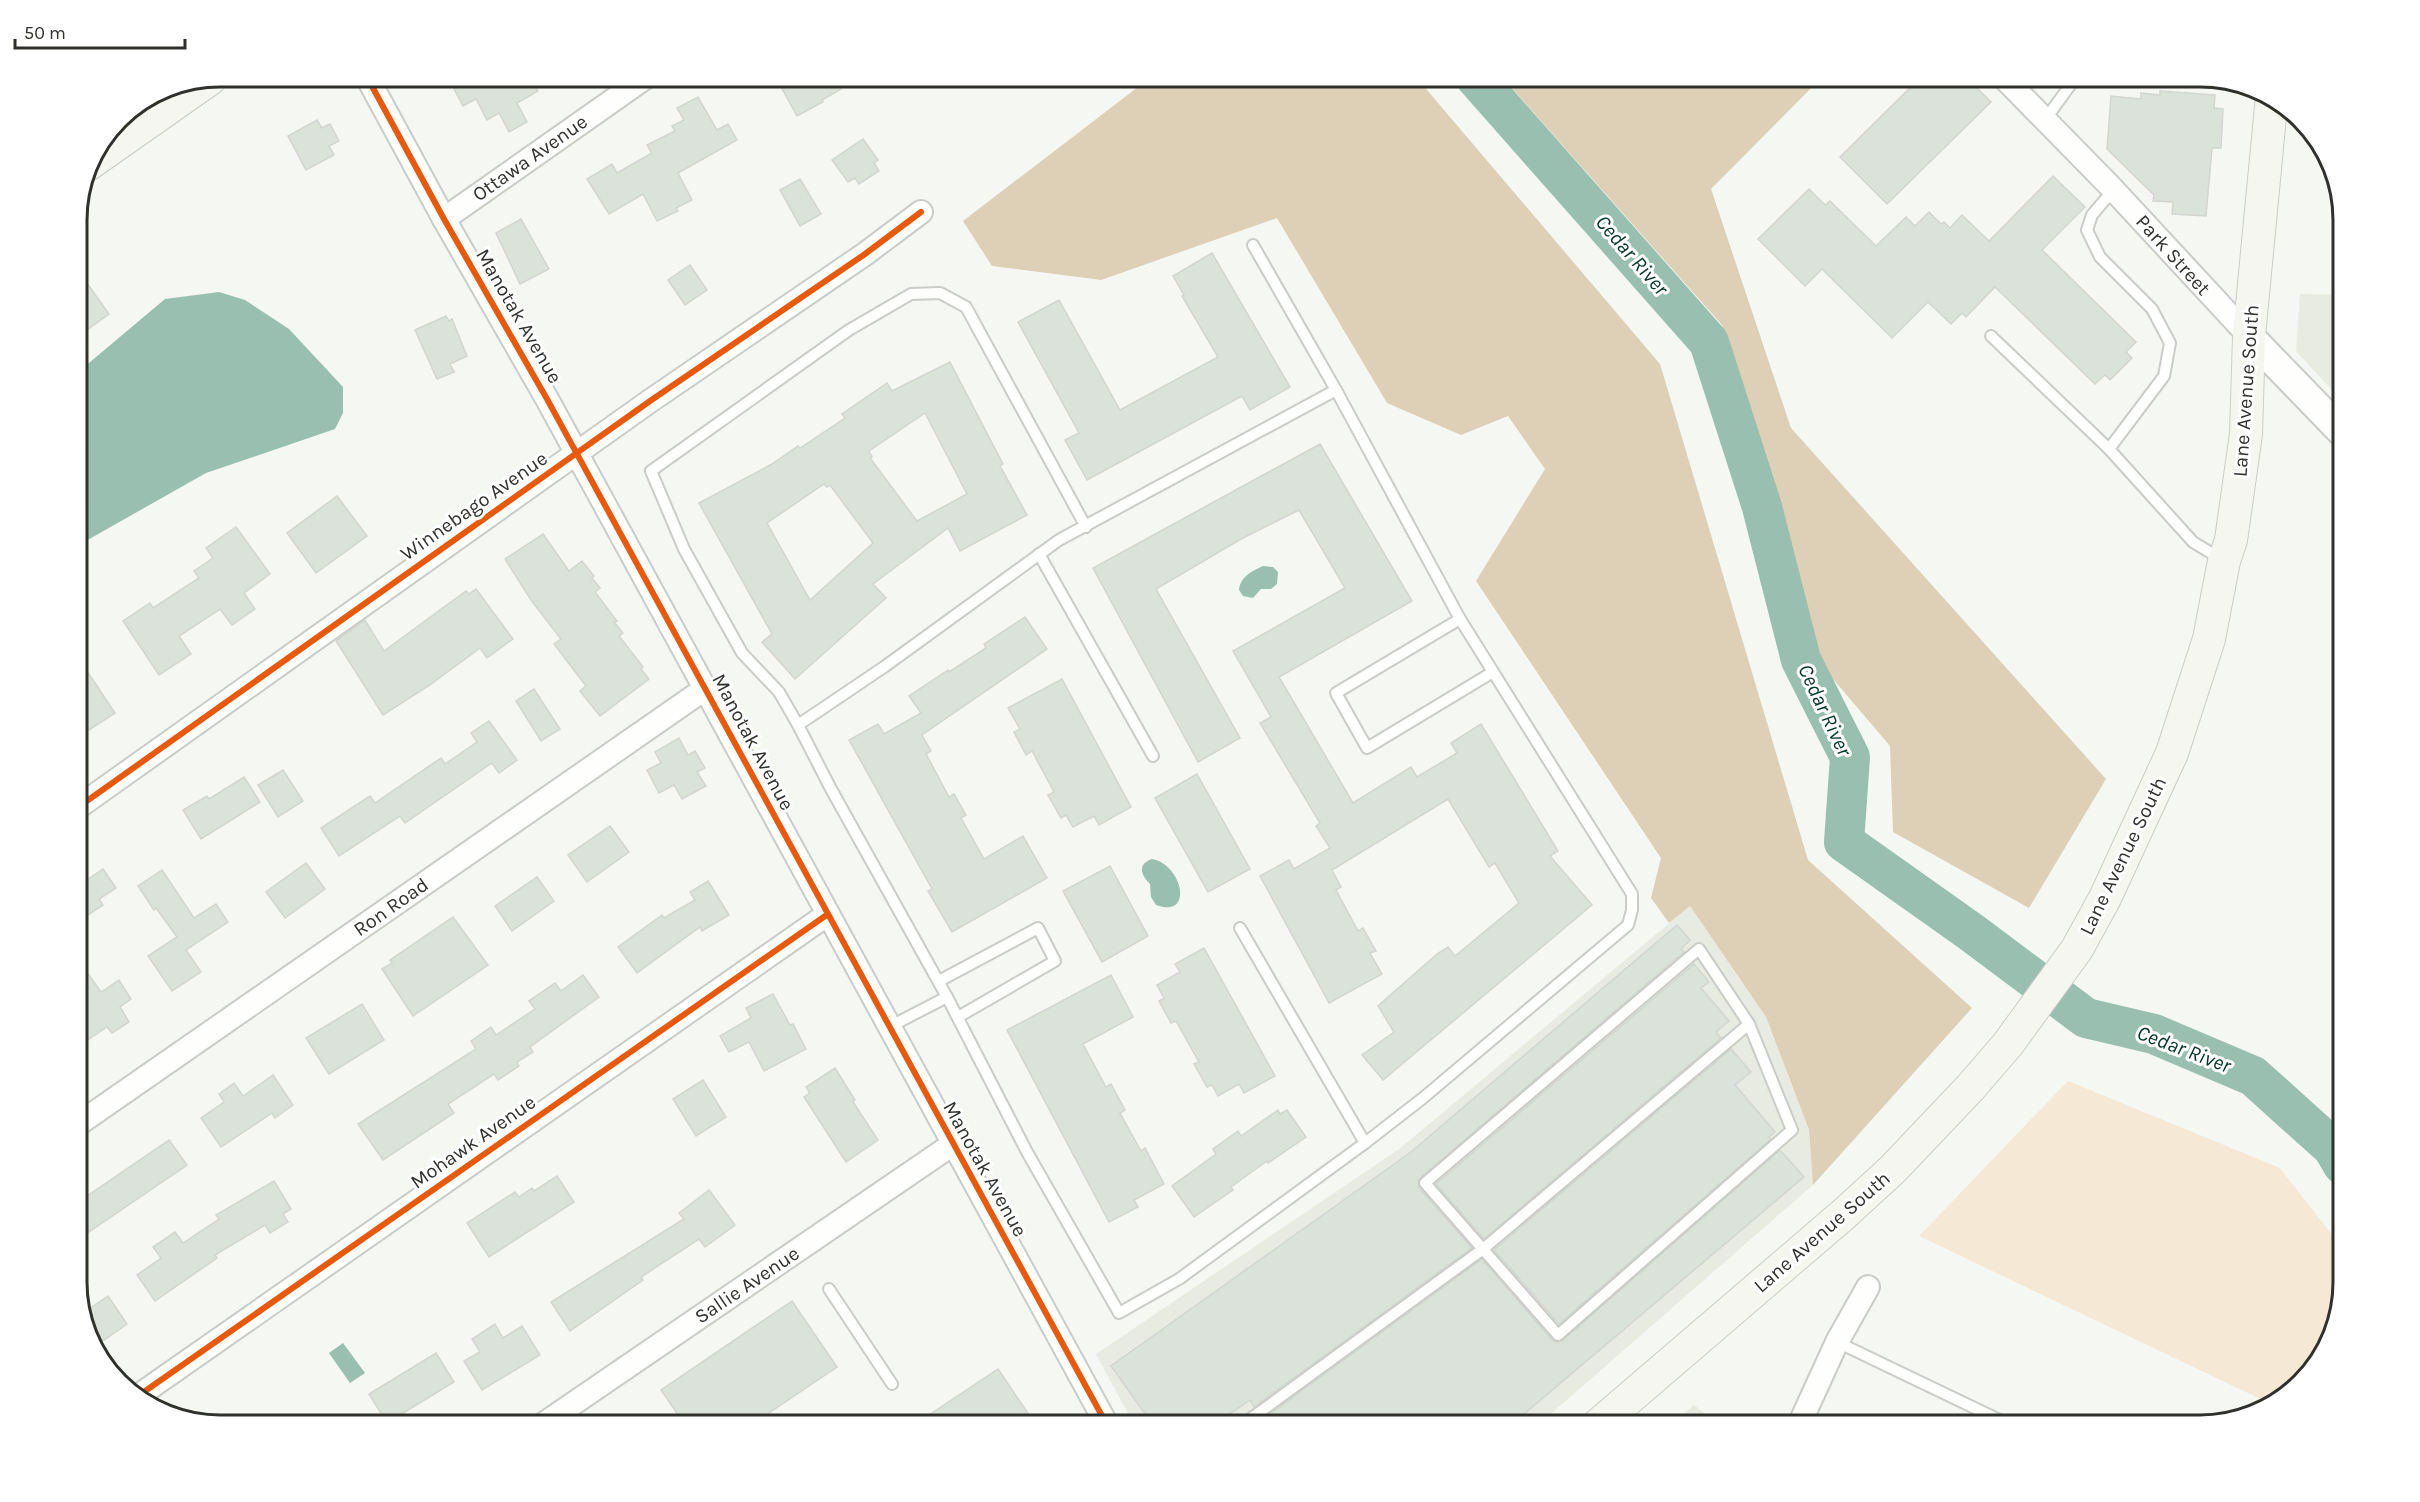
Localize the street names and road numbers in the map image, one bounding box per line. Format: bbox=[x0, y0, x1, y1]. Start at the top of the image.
street label: Ottawa Avenue bbox=[468, 110, 592, 206]
street label: Park Street bbox=[2131, 210, 2215, 300]
street label: Manotak Avenue bbox=[471, 245, 567, 387]
street label: Lane Avenue South bbox=[2229, 304, 2263, 478]
street label: Winnebago Avenue bbox=[396, 447, 552, 565]
street label: Manotak Avenue bbox=[707, 670, 799, 814]
street label: Lane Avenue South bbox=[2075, 773, 2171, 939]
street label: Ron Road bbox=[349, 873, 433, 941]
street label: Mohawk Avenue bbox=[406, 1090, 540, 1194]
street label: Manotak Avenue bbox=[938, 1097, 1032, 1241]
street label: Lane Avenue South bbox=[1749, 1167, 1895, 1297]
street label: Sallie Avenue bbox=[690, 1242, 804, 1328]

